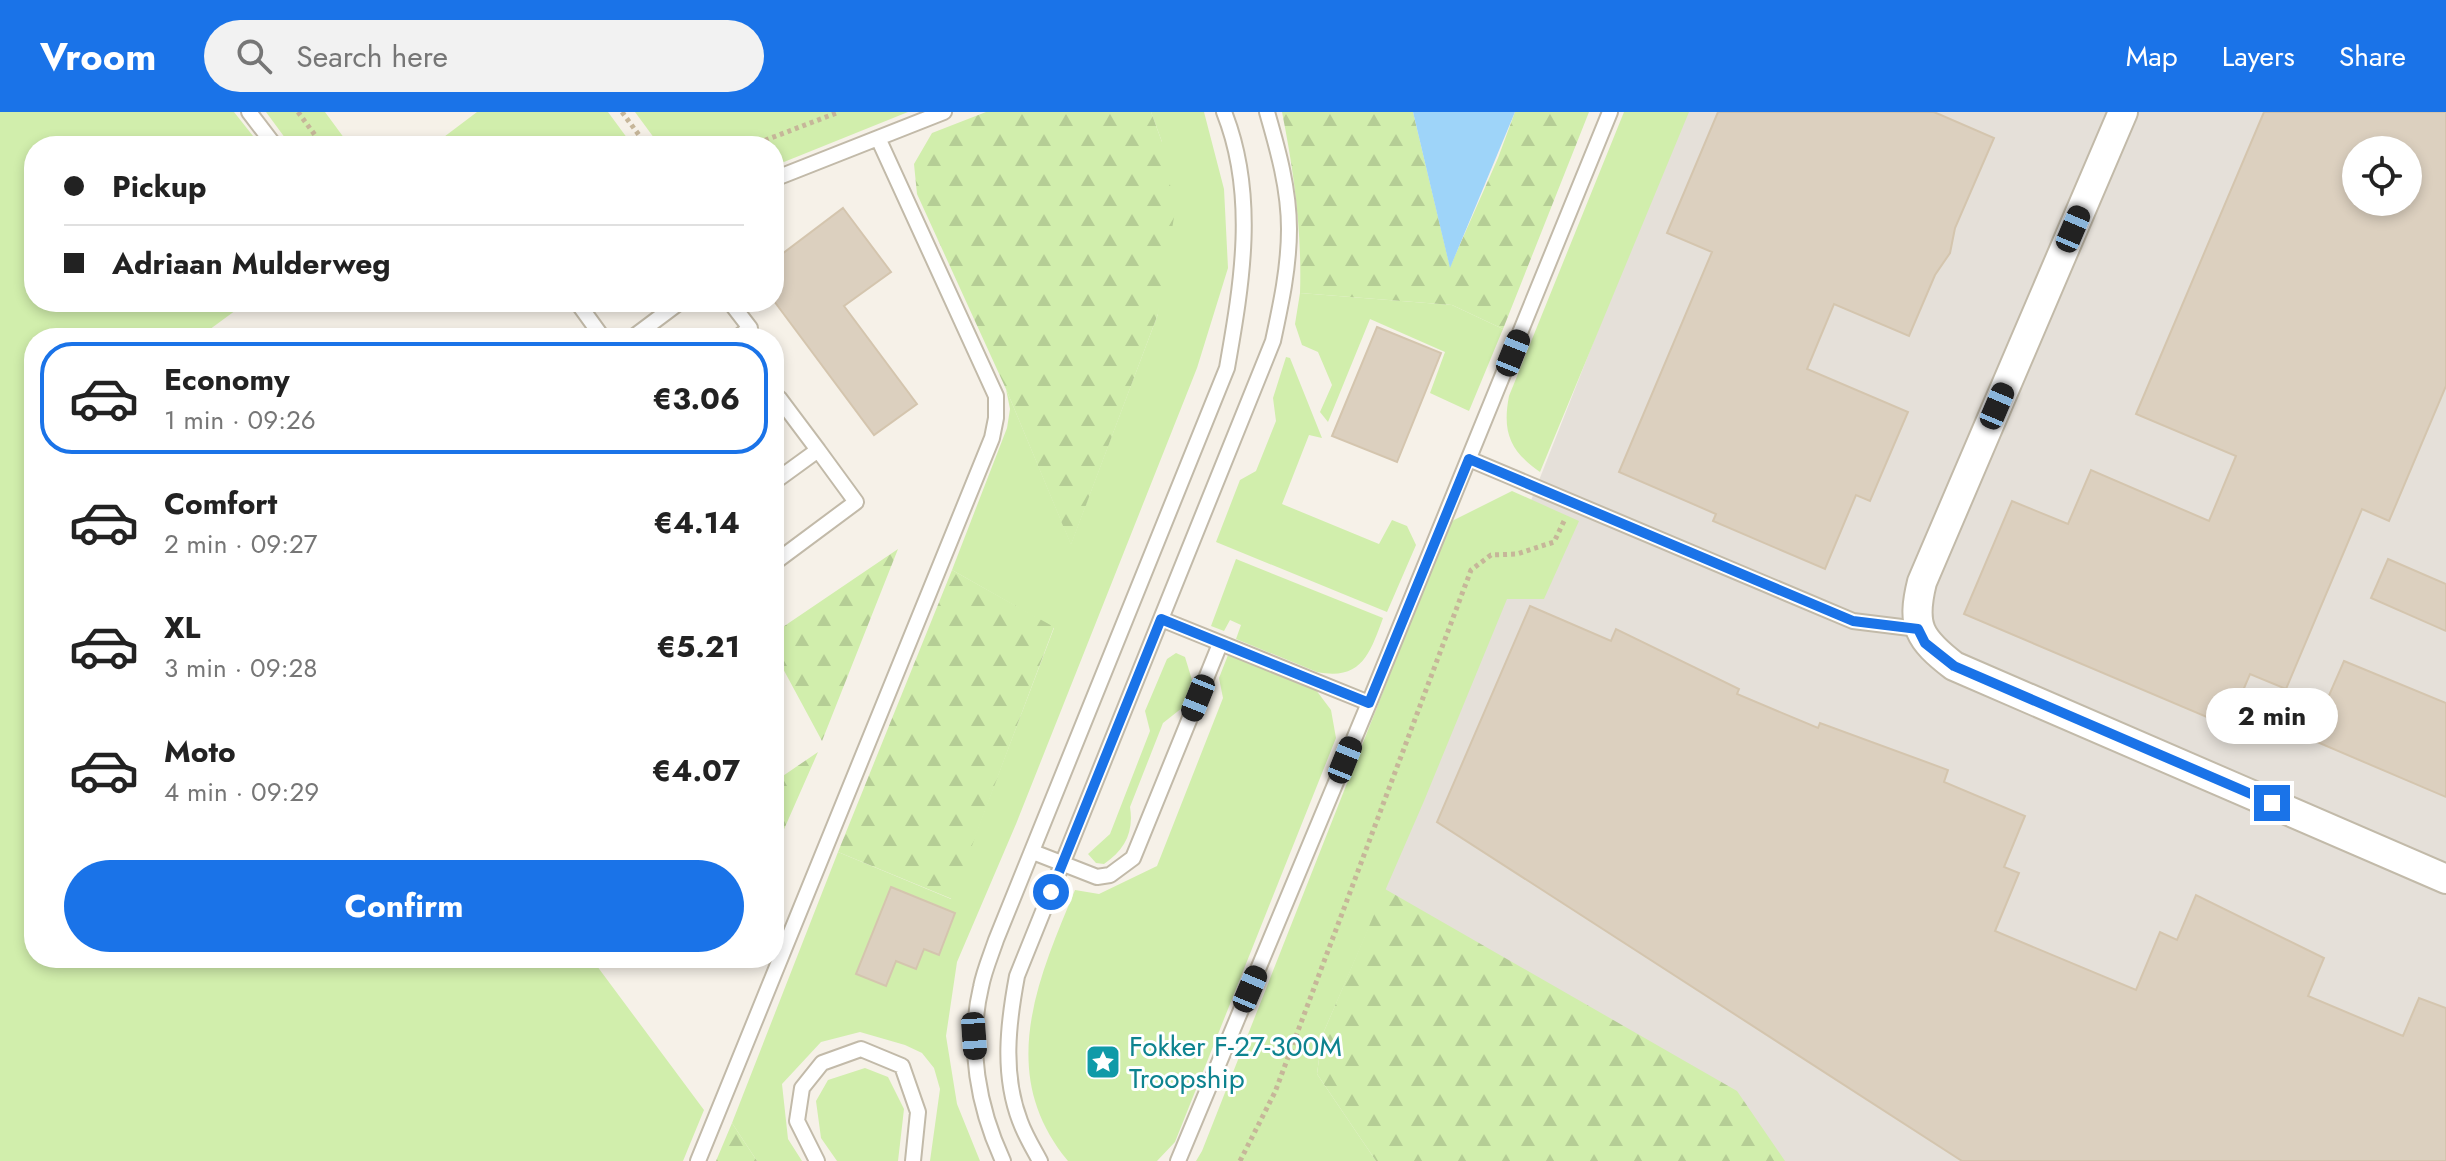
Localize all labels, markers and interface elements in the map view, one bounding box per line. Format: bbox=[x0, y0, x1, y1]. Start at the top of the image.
search box bbox=[204, 20, 764, 92]
text: Vroom bbox=[40, 29, 156, 84]
icon: search bbox=[232, 34, 276, 78]
text: Search here bbox=[296, 35, 448, 78]
text: Map bbox=[2126, 36, 2178, 77]
text: Layers bbox=[2222, 36, 2295, 77]
text: Share bbox=[2339, 36, 2406, 77]
map controls bbox=[2342, 136, 2422, 216]
button: locate bbox=[2342, 136, 2422, 216]
text: Pickup bbox=[112, 165, 207, 208]
car bbox=[2053, 202, 2093, 256]
text: Adriaan Mulderweg bbox=[112, 242, 391, 285]
car bbox=[1493, 326, 1533, 380]
text: Economy bbox=[164, 358, 290, 401]
icon: car bbox=[68, 362, 140, 434]
text: €3.06 bbox=[653, 377, 740, 420]
car bbox=[1977, 379, 2017, 433]
text: 1 min · 09:26 bbox=[164, 401, 316, 439]
text: Comfort bbox=[164, 482, 277, 525]
icon: car bbox=[68, 486, 140, 558]
text: €4.14 bbox=[654, 501, 740, 544]
text: 2 min · 09:27 bbox=[164, 525, 318, 563]
text: XL bbox=[164, 606, 200, 649]
icon: car bbox=[68, 610, 140, 682]
text: €5.21 bbox=[656, 625, 740, 668]
text: 3 min · 09:28 bbox=[164, 649, 317, 687]
car bbox=[1178, 671, 1218, 725]
callout: 2 min bbox=[2206, 687, 2338, 743]
text: 2 min bbox=[2238, 697, 2306, 735]
text: Moto bbox=[164, 730, 236, 773]
car bbox=[1325, 733, 1365, 787]
icon: car bbox=[68, 734, 140, 806]
text: €4.07 bbox=[652, 749, 740, 792]
text: 4 min · 09:29 bbox=[164, 773, 319, 811]
route end bbox=[2254, 785, 2290, 821]
button: Confirm bbox=[64, 860, 744, 952]
route start bbox=[1033, 874, 1069, 910]
car bbox=[1230, 962, 1270, 1016]
car bbox=[960, 1011, 988, 1061]
place label: Fokker F-27-300M Troopship bbox=[1129, 1026, 1342, 1099]
place icon: Fokker F-27-300M Troopship bbox=[1084, 1043, 1122, 1081]

